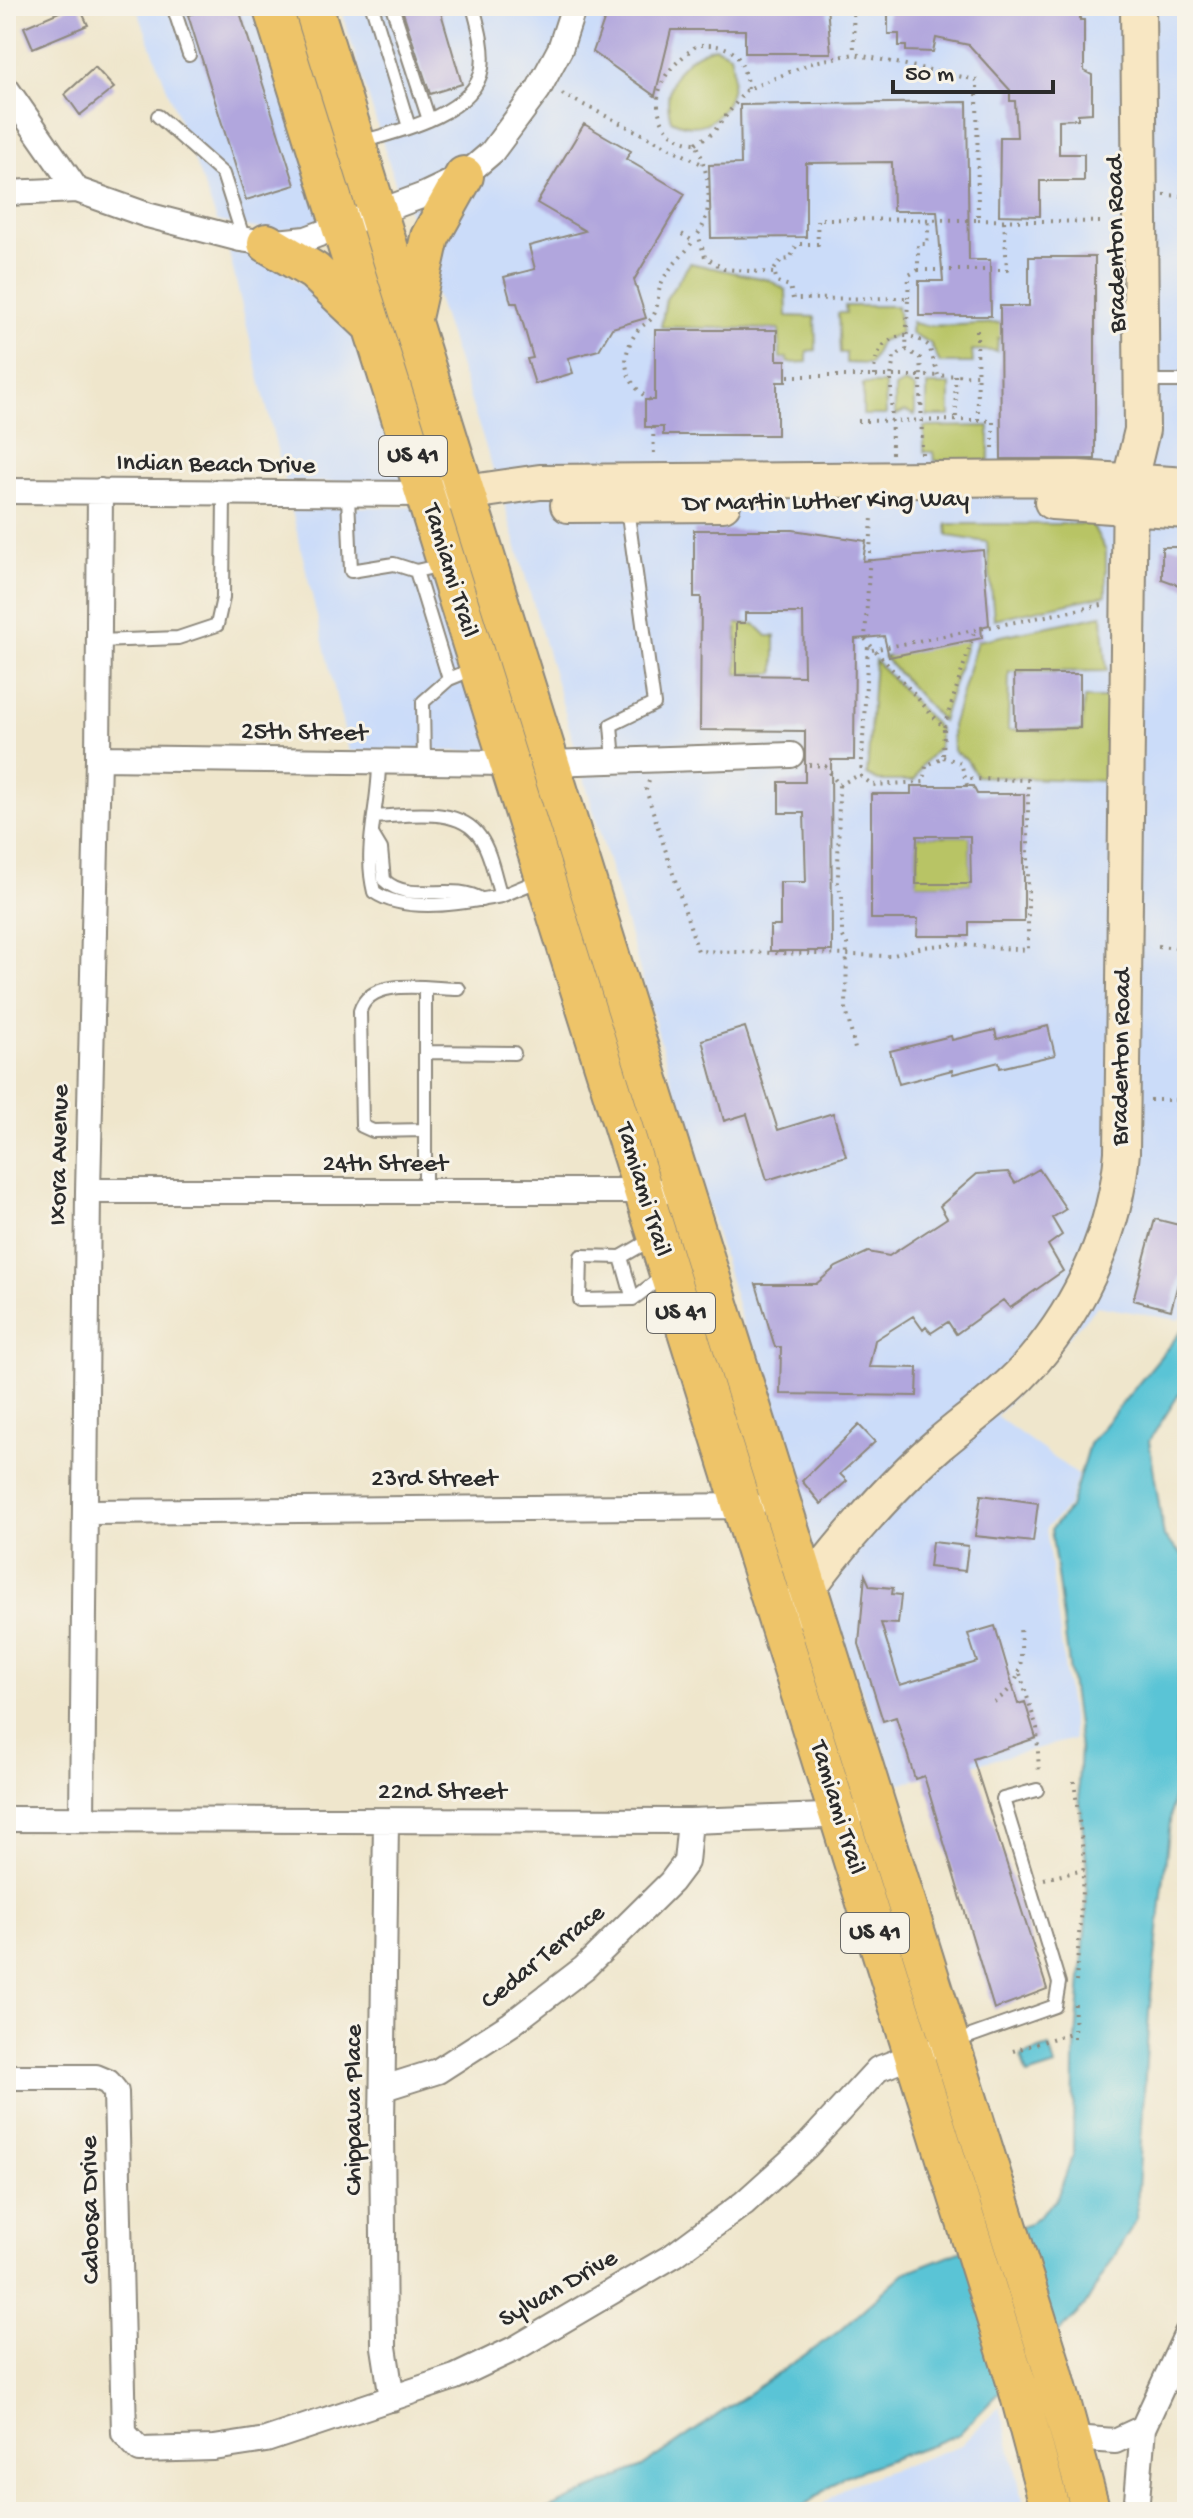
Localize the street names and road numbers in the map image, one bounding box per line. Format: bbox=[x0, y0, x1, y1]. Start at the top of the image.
street label: Bradenton Road bbox=[1101, 153, 1135, 334]
road number: US 41 bbox=[379, 436, 447, 476]
street label: Indian Beach Drive bbox=[116, 449, 316, 483]
street label: Dr Martin Luther King Way bbox=[681, 485, 970, 521]
street label: Tamiami Trail bbox=[413, 498, 484, 642]
street label: 25th Street bbox=[240, 717, 370, 751]
street label: Bradenton Road bbox=[1106, 966, 1140, 1147]
street label: Ixora Avenue bbox=[44, 1083, 78, 1226]
street label: Tamiami Trail bbox=[606, 1117, 677, 1261]
street label: 24th Street bbox=[322, 1150, 450, 1181]
road number: US 41 bbox=[647, 1293, 715, 1333]
street label: 23rd Street bbox=[371, 1465, 499, 1496]
street label: Tamiami Trail bbox=[800, 1735, 871, 1879]
street label: 22nd Street bbox=[378, 1778, 509, 1809]
street label: Cedar Terrace bbox=[476, 1898, 613, 2018]
road number: US 41 bbox=[841, 1913, 909, 1953]
street label: Chippawa Place bbox=[340, 2024, 371, 2196]
street label: Caloosa Drive bbox=[75, 2135, 109, 2284]
street label: Sylvan Drive bbox=[494, 2243, 624, 2336]

